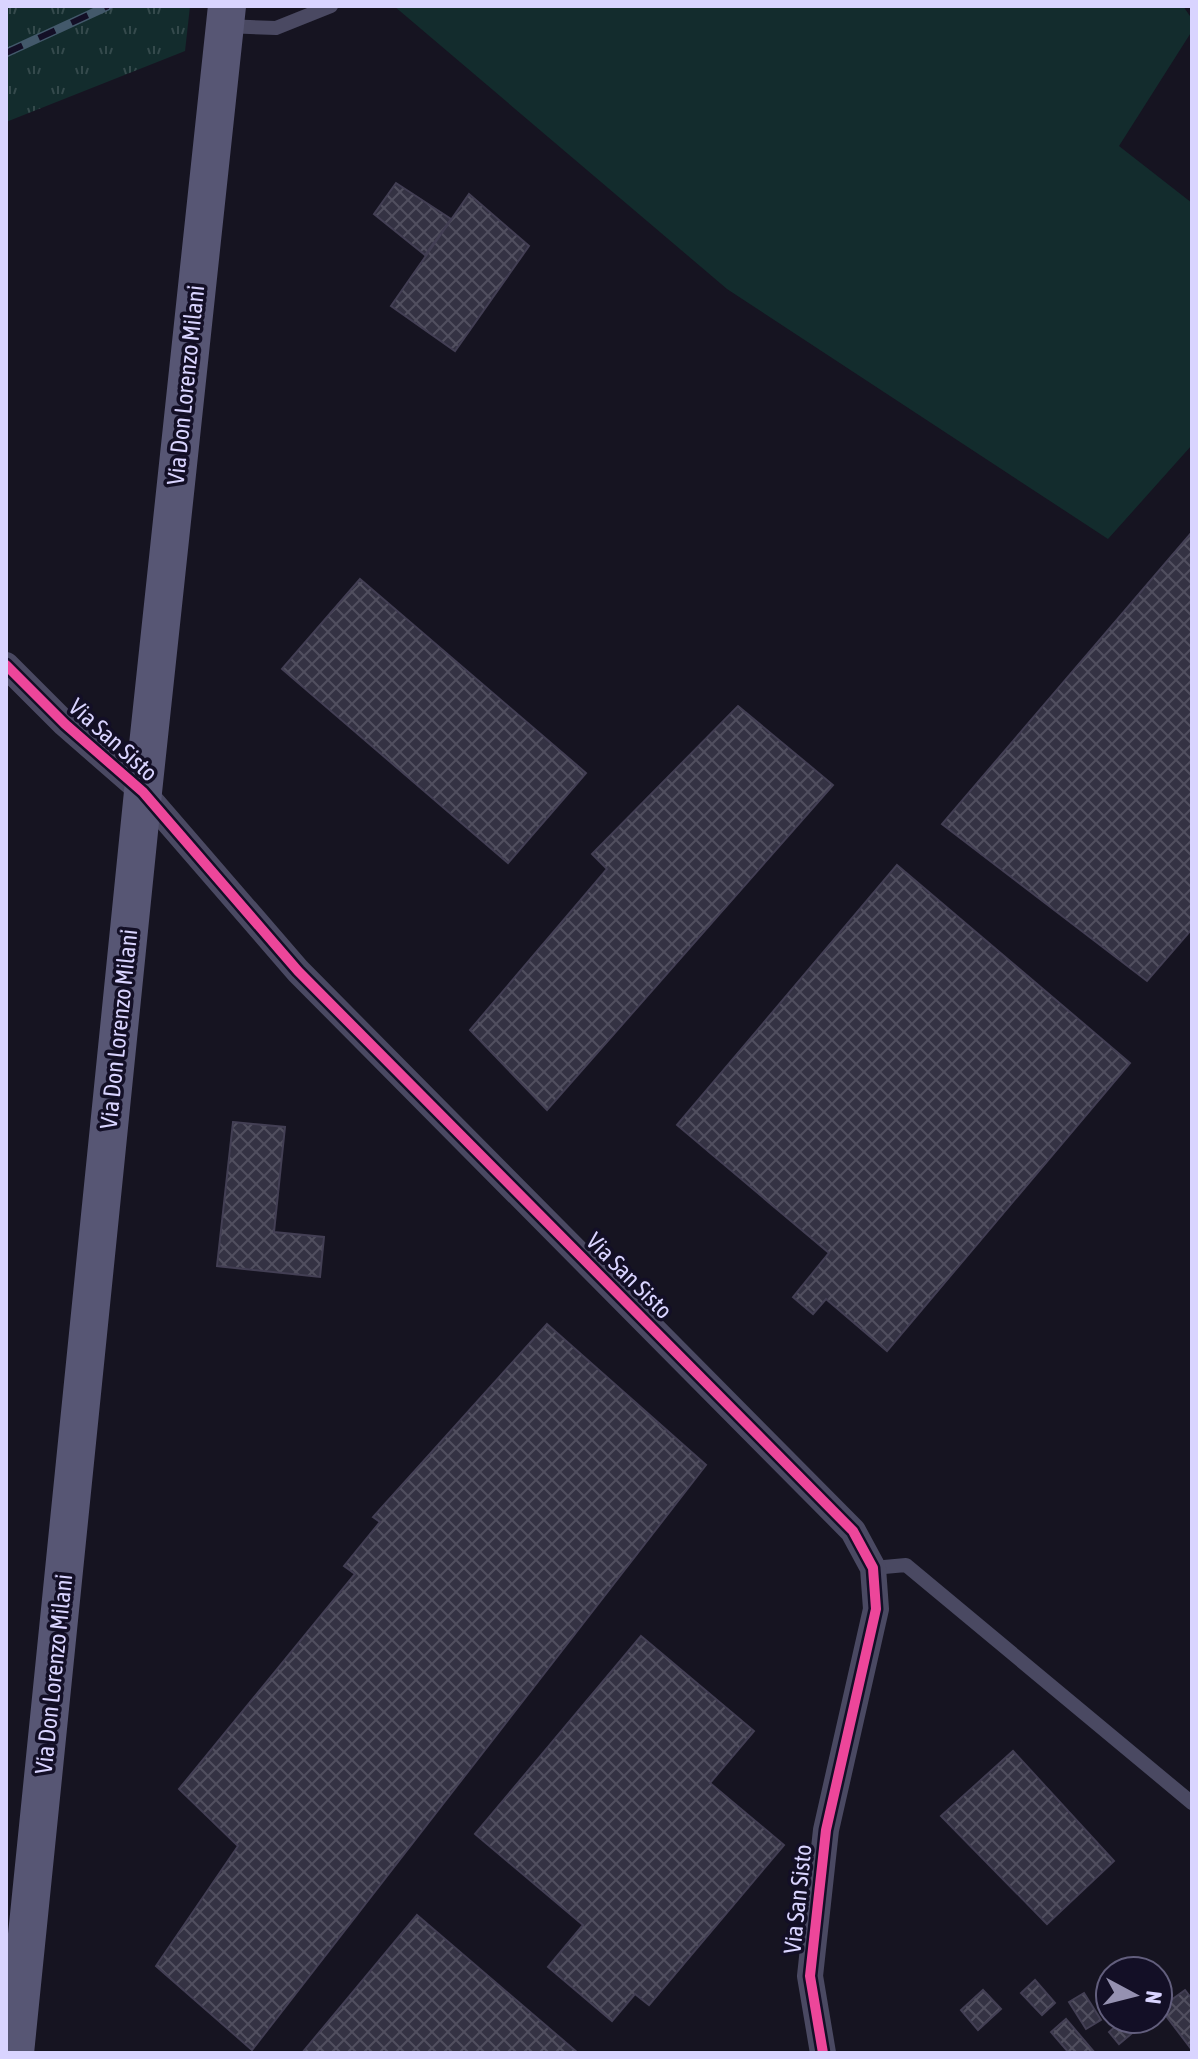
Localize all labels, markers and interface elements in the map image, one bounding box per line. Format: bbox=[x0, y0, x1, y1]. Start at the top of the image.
street label: Via Don Lorenzo Milani bbox=[162, 284, 209, 486]
street label: Via San Sisto bbox=[63, 693, 163, 786]
street label: Via Don Lorenzo Milani bbox=[95, 928, 142, 1130]
street label: Via San Sisto bbox=[581, 1227, 678, 1324]
street label: Via Don Lorenzo Milani bbox=[30, 1573, 77, 1775]
street label: Via San Sisto bbox=[778, 1843, 817, 1955]
north arrow bbox=[1094, 1955, 1174, 2035]
text: N bbox=[1140, 1989, 1168, 2005]

